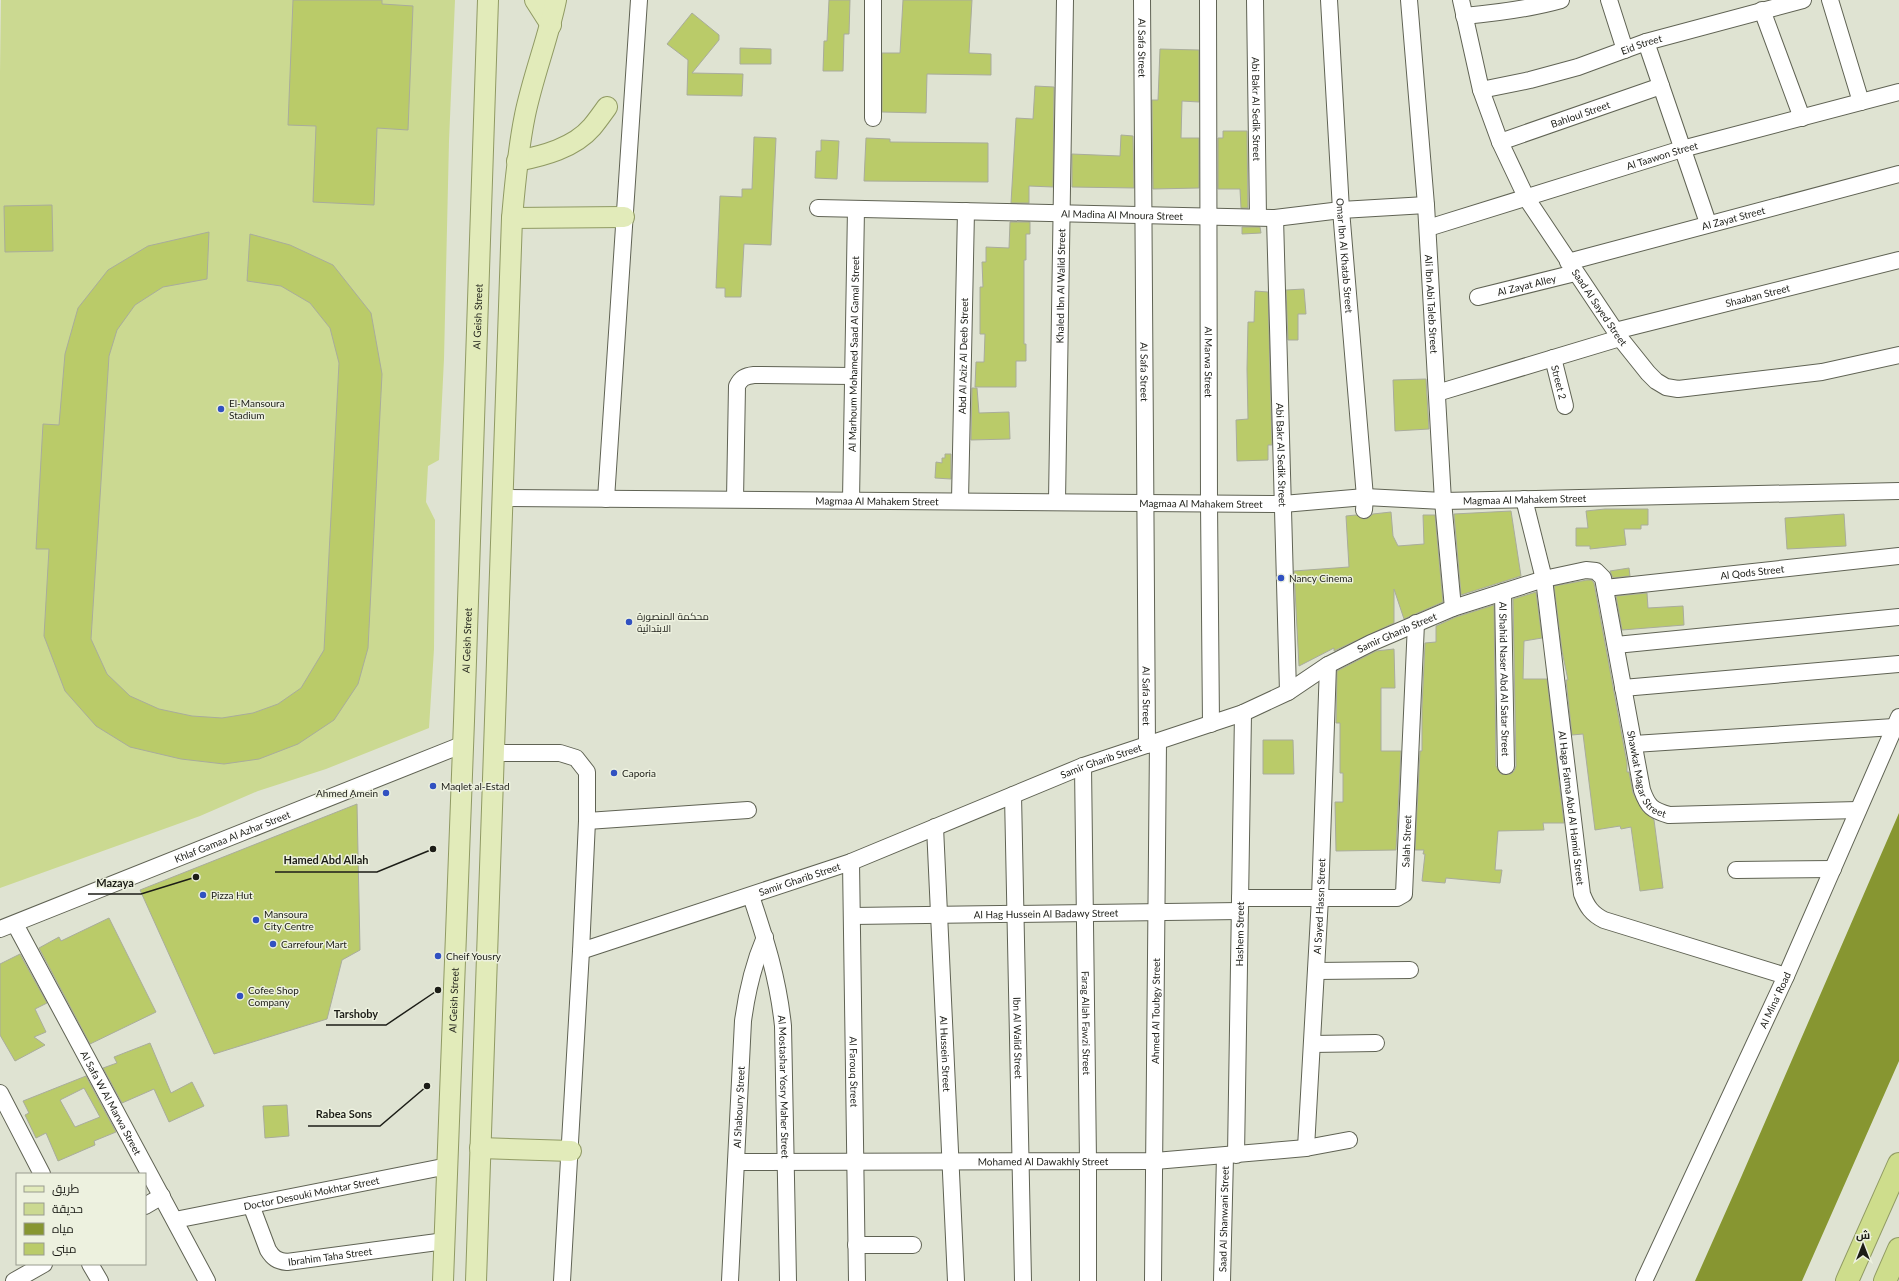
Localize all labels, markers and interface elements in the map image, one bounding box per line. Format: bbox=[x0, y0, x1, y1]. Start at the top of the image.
street label: Al Safa Street bbox=[1136, 18, 1149, 78]
street label: Eid Street bbox=[1619, 32, 1664, 57]
street label: Abi Bakr Al Sedik Street bbox=[1250, 57, 1263, 161]
street label: Bahloul Street bbox=[1549, 98, 1612, 130]
street label: Al Taawon Street bbox=[1625, 139, 1699, 172]
street label: Omar Ibn Al Khatab Street bbox=[1334, 198, 1356, 314]
street label: Al Zayat Street bbox=[1700, 204, 1767, 232]
street label: Al Madina Al Mnoura Street bbox=[1061, 207, 1183, 222]
street label: Khaled Ibn Al Walid Street bbox=[1054, 228, 1067, 344]
street label: Ali Ibn Abi Taleb Street bbox=[1423, 254, 1441, 354]
street label: Al Marhoum Mohamed Saad Al Gamal Street bbox=[846, 256, 861, 452]
street label: Saad Al Sayed Street bbox=[1570, 267, 1630, 348]
street label: Al Zayat Alley bbox=[1496, 272, 1558, 298]
street label: Shaaban Street bbox=[1724, 281, 1791, 309]
street label: Al Geish Street bbox=[470, 283, 485, 350]
street label: Abd Al Aziz Al Deeb Street bbox=[956, 297, 970, 414]
street label: Al Marwa Street bbox=[1203, 326, 1215, 398]
street label: Al Safa Street bbox=[1138, 342, 1151, 402]
street label: Street 2 bbox=[1549, 364, 1569, 401]
place label: El-Mansoura Stadium bbox=[229, 397, 285, 421]
street label: Abi Bakr Al Sedik Street bbox=[1274, 403, 1289, 507]
marker: El-Mansoura Stadium bbox=[216, 404, 226, 414]
street label: Magmaa Al Mahakem Street bbox=[1463, 492, 1587, 507]
street label: Magmaa Al Mahakem Street bbox=[815, 494, 939, 507]
street label: Magmaa Al Mahakem Street bbox=[1139, 497, 1263, 510]
street label: Al Qods Street bbox=[1720, 563, 1785, 581]
place label: Nancy Cinema bbox=[1289, 572, 1352, 584]
marker: Nancy Cinema bbox=[1276, 573, 1286, 583]
street label: Al Shahid Naser Abd Al Satar Street bbox=[1497, 602, 1512, 757]
street label: Al Geish Street bbox=[460, 607, 474, 673]
place label: محكمة المنصورة الابتدائية bbox=[637, 610, 709, 634]
street label: Samir Gharib Street bbox=[1355, 610, 1439, 655]
marker: محكمة المنصورة الابتدائية bbox=[624, 617, 634, 627]
street label: Al Safa Street bbox=[1140, 666, 1153, 726]
street label: Shawkat Magar Street bbox=[1625, 729, 1668, 820]
street label: Al Haga Fatma Abd Al Hamid Street bbox=[1556, 730, 1587, 886]
street label: Samir Gharib Street bbox=[1058, 741, 1143, 781]
place label: Caporia bbox=[622, 767, 656, 779]
marker: Caporia bbox=[609, 768, 619, 778]
place label: Maqlet al-Estad bbox=[441, 780, 510, 792]
marker: Maqlet al-Estad bbox=[428, 781, 438, 791]
place label: Ahmed Amein bbox=[316, 787, 378, 799]
marker: Ahmed Amein bbox=[381, 788, 391, 798]
street label: Khlaf Gamaa Al Azhar Street bbox=[173, 808, 292, 865]
street label: Salah Street bbox=[1399, 814, 1414, 867]
callout: Hamed Abd Allah bbox=[275, 849, 377, 872]
text: Hamed Abd Allah bbox=[284, 853, 368, 866]
street label: Al Sayed Hassn Street bbox=[1311, 858, 1327, 955]
street label: Samir Gharib Street bbox=[757, 860, 842, 898]
callout: Mazaya bbox=[88, 871, 141, 894]
text: Mazaya bbox=[96, 876, 134, 889]
place label: Pizza Hut bbox=[211, 889, 253, 901]
marker: Pizza Hut bbox=[198, 890, 208, 900]
street label: Hashem Street bbox=[1233, 901, 1246, 967]
street label: Al Hag Hussein Al Badawy Street bbox=[974, 907, 1119, 920]
place label: Mansoura City Centre bbox=[264, 908, 314, 932]
marker: Mansoura City Centre bbox=[251, 915, 261, 925]
place label: Carrefour Mart bbox=[281, 938, 347, 950]
marker: Carrefour Mart bbox=[268, 939, 278, 949]
place label: Cheif Yousry bbox=[446, 950, 502, 962]
marker: Cheif Yousry bbox=[433, 951, 443, 961]
street label: Ahmed Al Toubgy Street bbox=[1149, 958, 1162, 1064]
street label: Al Geish Street bbox=[446, 967, 461, 1033]
street label: Al Mina' Road bbox=[1757, 970, 1793, 1030]
street label: Farag Allah Fawzi Street bbox=[1080, 971, 1093, 1076]
place label: Cofee Shop Company bbox=[248, 984, 299, 1008]
marker: Cofee Shop Company bbox=[235, 991, 245, 1001]
street label: Ibn Al Walid Street bbox=[1011, 997, 1025, 1079]
callout: Tarshoby bbox=[326, 1002, 386, 1025]
text: Tarshoby bbox=[334, 1007, 378, 1020]
street label: Al Mostashar Yosry Maher Street bbox=[776, 1014, 792, 1159]
street label: Al Hussein Street bbox=[938, 1016, 953, 1092]
street label: Al Farouq Street bbox=[848, 1036, 861, 1108]
street label: Al Safa W Al Marwa Street bbox=[78, 1049, 144, 1157]
street label: Al Shaboury Street bbox=[731, 1066, 747, 1148]
callout: Rabea Sons bbox=[308, 1103, 380, 1126]
text: Rabea Sons bbox=[316, 1107, 372, 1120]
street label: Mohamed Al Dawakhly Street bbox=[978, 1155, 1109, 1167]
street label: Saad Al Shanwani Street bbox=[1216, 1165, 1231, 1272]
legend bbox=[16, 1173, 146, 1265]
street label: Doctor Desouki Mokhtar Street bbox=[242, 1174, 381, 1212]
text: طريق bbox=[52, 1181, 80, 1196]
text: حديقة bbox=[52, 1201, 83, 1216]
text: مياه bbox=[52, 1221, 74, 1236]
north arrow bbox=[1843, 1225, 1883, 1265]
text: ش bbox=[1856, 1228, 1870, 1242]
text: مبنى bbox=[52, 1241, 77, 1256]
street label: Ibrahim Taha Street bbox=[287, 1245, 373, 1268]

